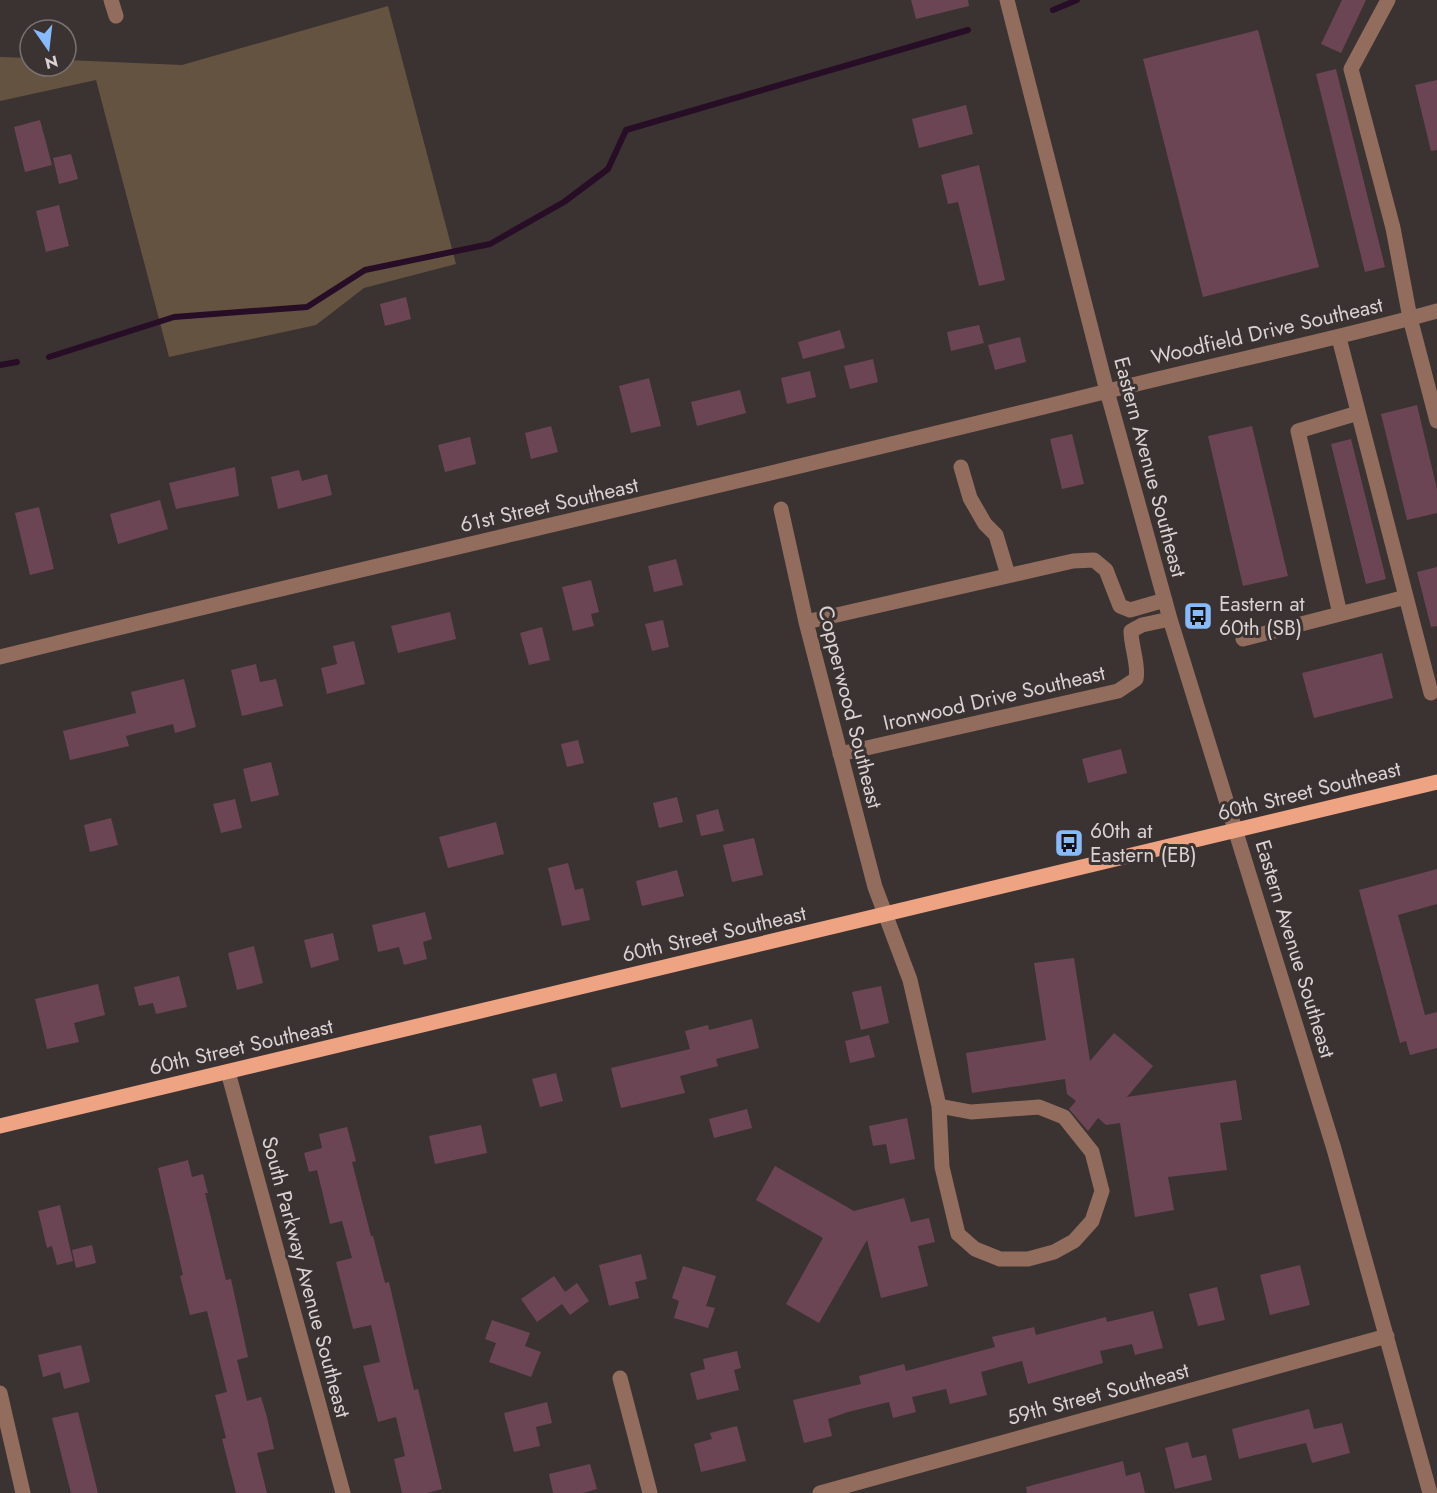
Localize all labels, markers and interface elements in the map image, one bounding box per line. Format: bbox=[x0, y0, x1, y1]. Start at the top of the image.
north arrow bbox=[18, 18, 78, 78]
text: N bbox=[43, 49, 60, 75]
street label: Woodfield Drive Southeast bbox=[1148, 290, 1386, 372]
street label: Eastern Avenue Southeast bbox=[1106, 354, 1194, 580]
street label: 61st Street Southeast bbox=[457, 470, 641, 540]
place label: Eastern at 60th (SB) bbox=[1219, 589, 1305, 643]
bus stop icon: Eastern at 60th (SB) bbox=[1182, 600, 1214, 632]
street label: Copperwood Southeast bbox=[810, 602, 890, 812]
street label: Ironwood Drive Southeast bbox=[880, 658, 1108, 738]
street label: 60th Street Southeast bbox=[1214, 754, 1404, 828]
place label: 60th at Eastern (EB) bbox=[1090, 816, 1197, 870]
bus stop icon: 60th at Eastern (EB) bbox=[1053, 827, 1085, 859]
street label: Eastern Avenue Southeast bbox=[1248, 836, 1342, 1062]
street label: 60th Street Southeast bbox=[619, 898, 809, 970]
street label: 60th Street Southeast bbox=[146, 1011, 336, 1083]
street label: South Parkway Avenue Southeast bbox=[254, 1133, 358, 1421]
street label: 59th Street Southeast bbox=[1004, 1355, 1192, 1433]

